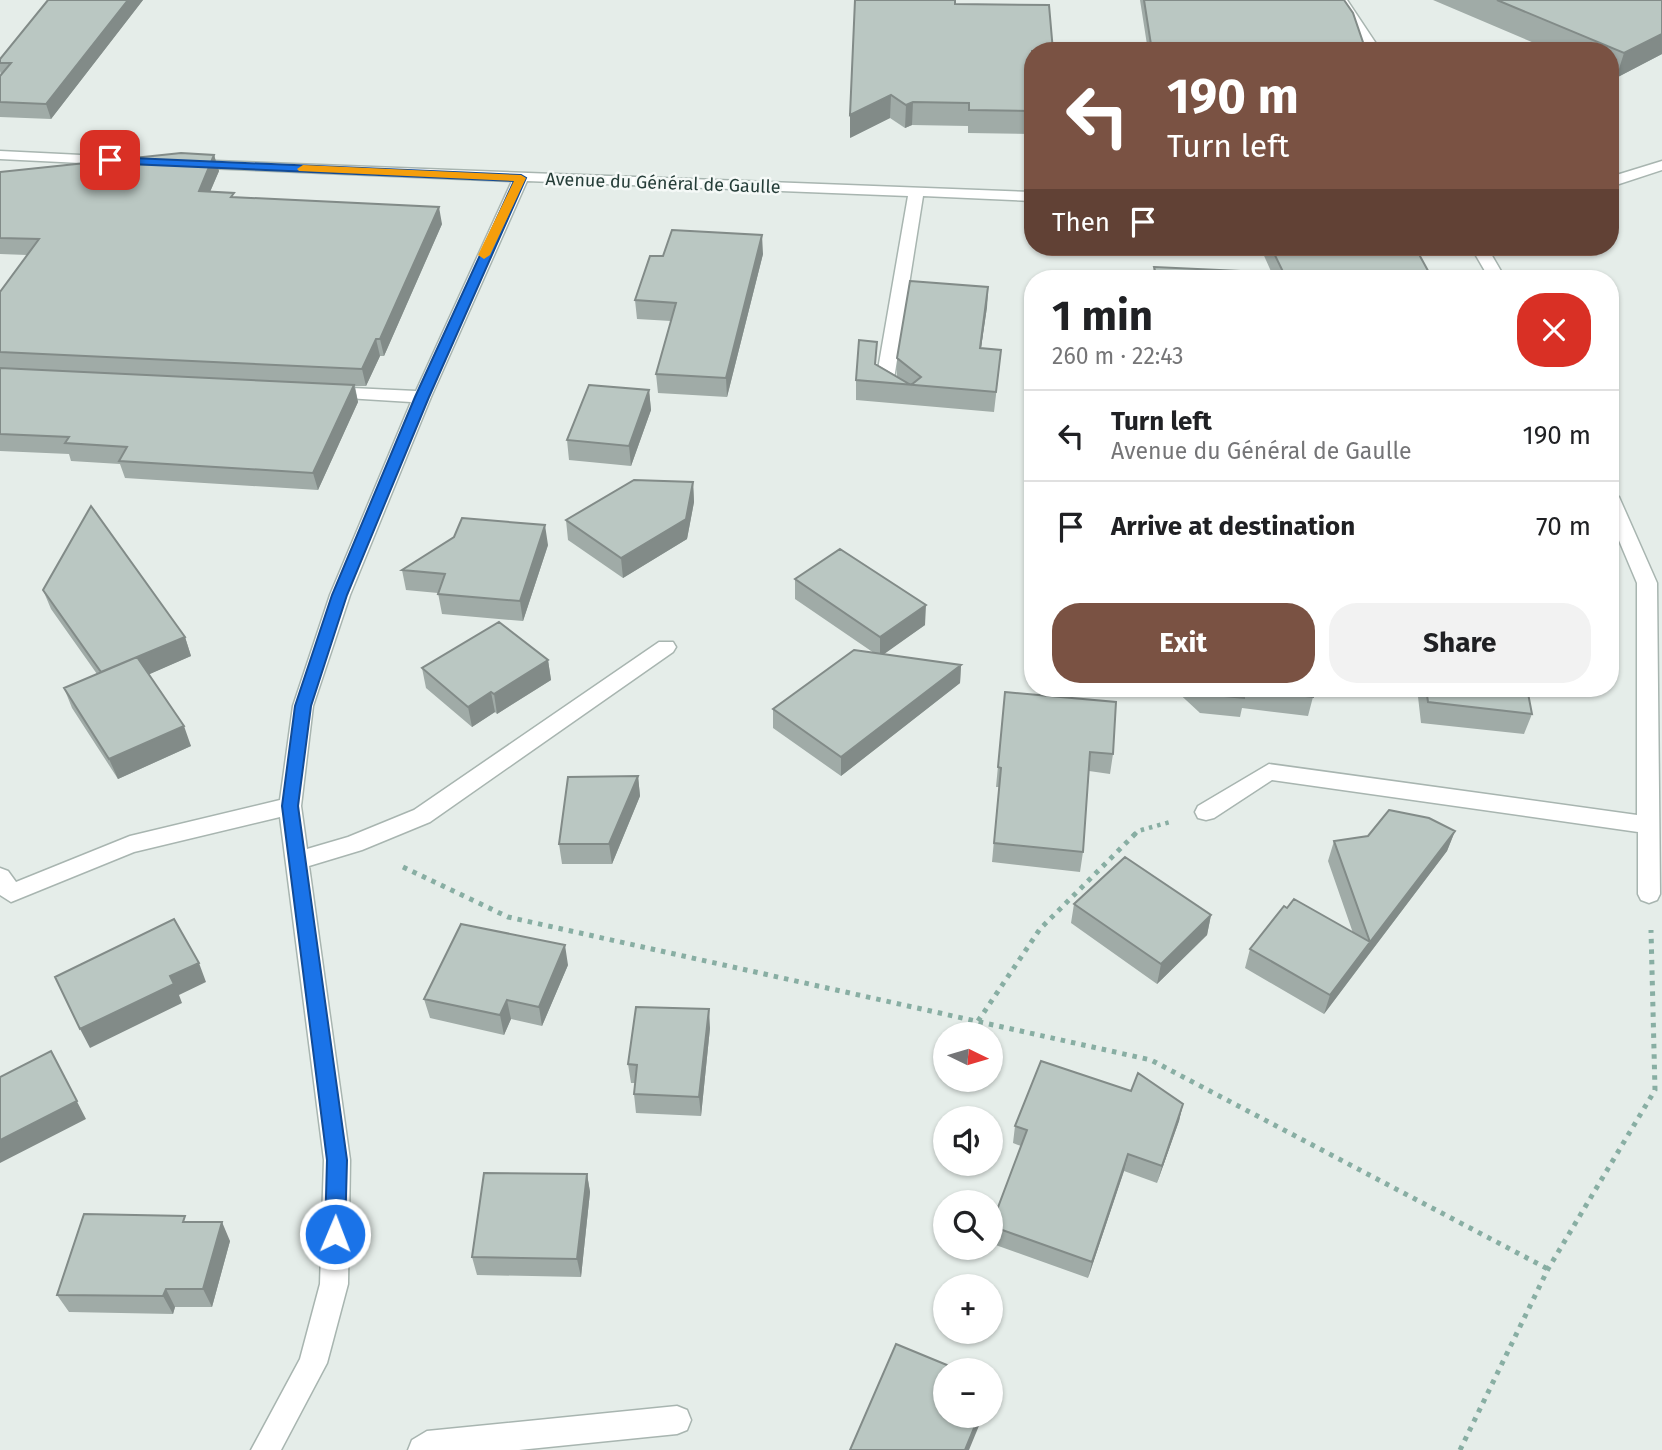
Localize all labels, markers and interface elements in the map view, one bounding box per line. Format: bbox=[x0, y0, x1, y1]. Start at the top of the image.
text: 190 m bbox=[1167, 67, 1299, 126]
icon: left bbox=[1052, 70, 1143, 161]
text: Turn left bbox=[1167, 127, 1289, 165]
pin bbox=[80, 130, 140, 190]
icon: arrive bbox=[91, 141, 129, 179]
street label: Avenue du Général de Gaulle bbox=[545, 168, 781, 198]
icon: arrive bbox=[1124, 203, 1162, 241]
text: Then bbox=[1052, 207, 1110, 238]
text: 1 min bbox=[1052, 291, 1153, 341]
button: close bbox=[1517, 293, 1591, 367]
text: 260 m · 22:43 bbox=[1052, 342, 1184, 370]
text: Turn left bbox=[1111, 406, 1212, 437]
icon: left bbox=[1052, 417, 1090, 455]
text: 190 m bbox=[1522, 420, 1591, 451]
text: Avenue du Général de Gaulle bbox=[1111, 437, 1412, 465]
icon: arrive bbox=[1052, 508, 1090, 546]
text: Arrive at destination bbox=[1111, 511, 1355, 542]
text: 70 m bbox=[1536, 511, 1591, 542]
button: Exit bbox=[1052, 603, 1315, 683]
button: Share bbox=[1329, 603, 1591, 683]
north arrow bbox=[933, 1022, 1003, 1092]
map controls bbox=[933, 1022, 1003, 1428]
button: sound bbox=[933, 1106, 1003, 1176]
button: search bbox=[933, 1190, 1003, 1260]
position arrow bbox=[298, 1197, 372, 1271]
button: + bbox=[933, 1274, 1003, 1344]
button: − bbox=[933, 1358, 1003, 1428]

